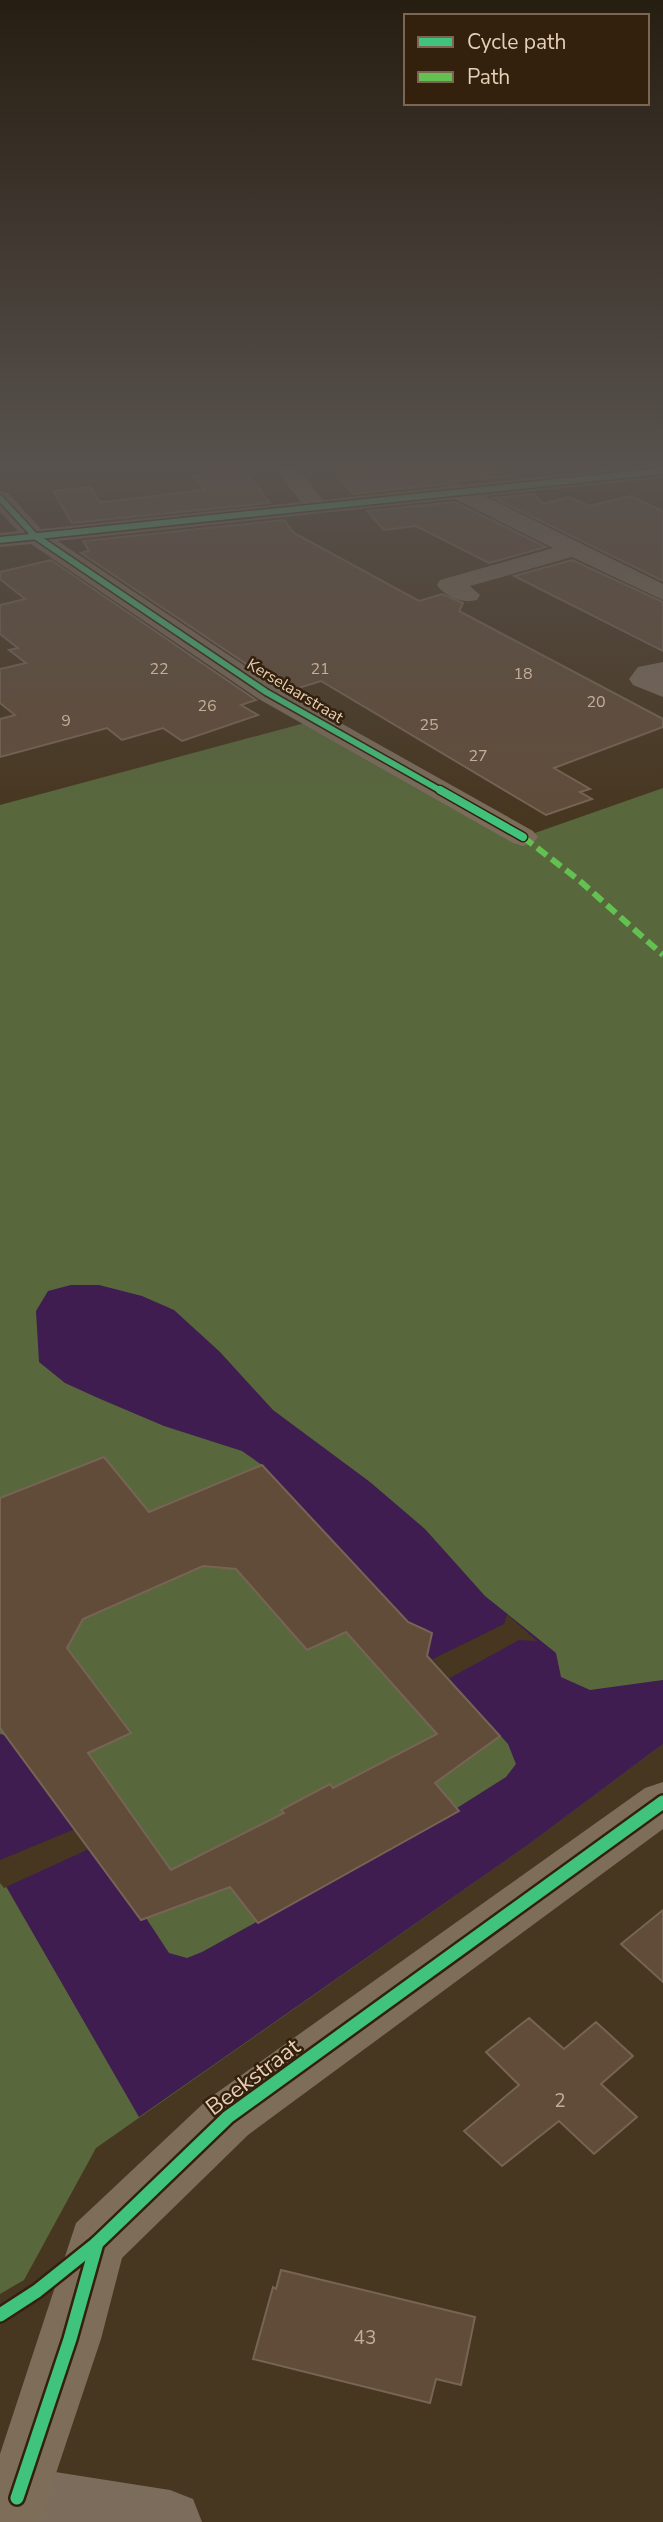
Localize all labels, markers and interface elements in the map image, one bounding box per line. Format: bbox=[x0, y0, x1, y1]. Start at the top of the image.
legend bbox=[404, 14, 649, 105]
text: Cycle path bbox=[467, 28, 566, 56]
text: Path bbox=[467, 63, 510, 91]
street label: Kerselaarstraat bbox=[243, 654, 348, 729]
house number: 22 bbox=[149, 658, 169, 680]
house number: 21 bbox=[310, 658, 330, 680]
house number: 18 bbox=[513, 663, 533, 685]
house number: 20 bbox=[586, 691, 606, 713]
house number: 26 bbox=[197, 695, 217, 717]
house number: 9 bbox=[61, 710, 71, 732]
house number: 25 bbox=[419, 714, 439, 736]
house number: 27 bbox=[468, 745, 488, 767]
street label: Beekstraat bbox=[199, 2031, 307, 2123]
house number: 2 bbox=[554, 2088, 566, 2114]
house number: 43 bbox=[354, 2325, 376, 2351]

